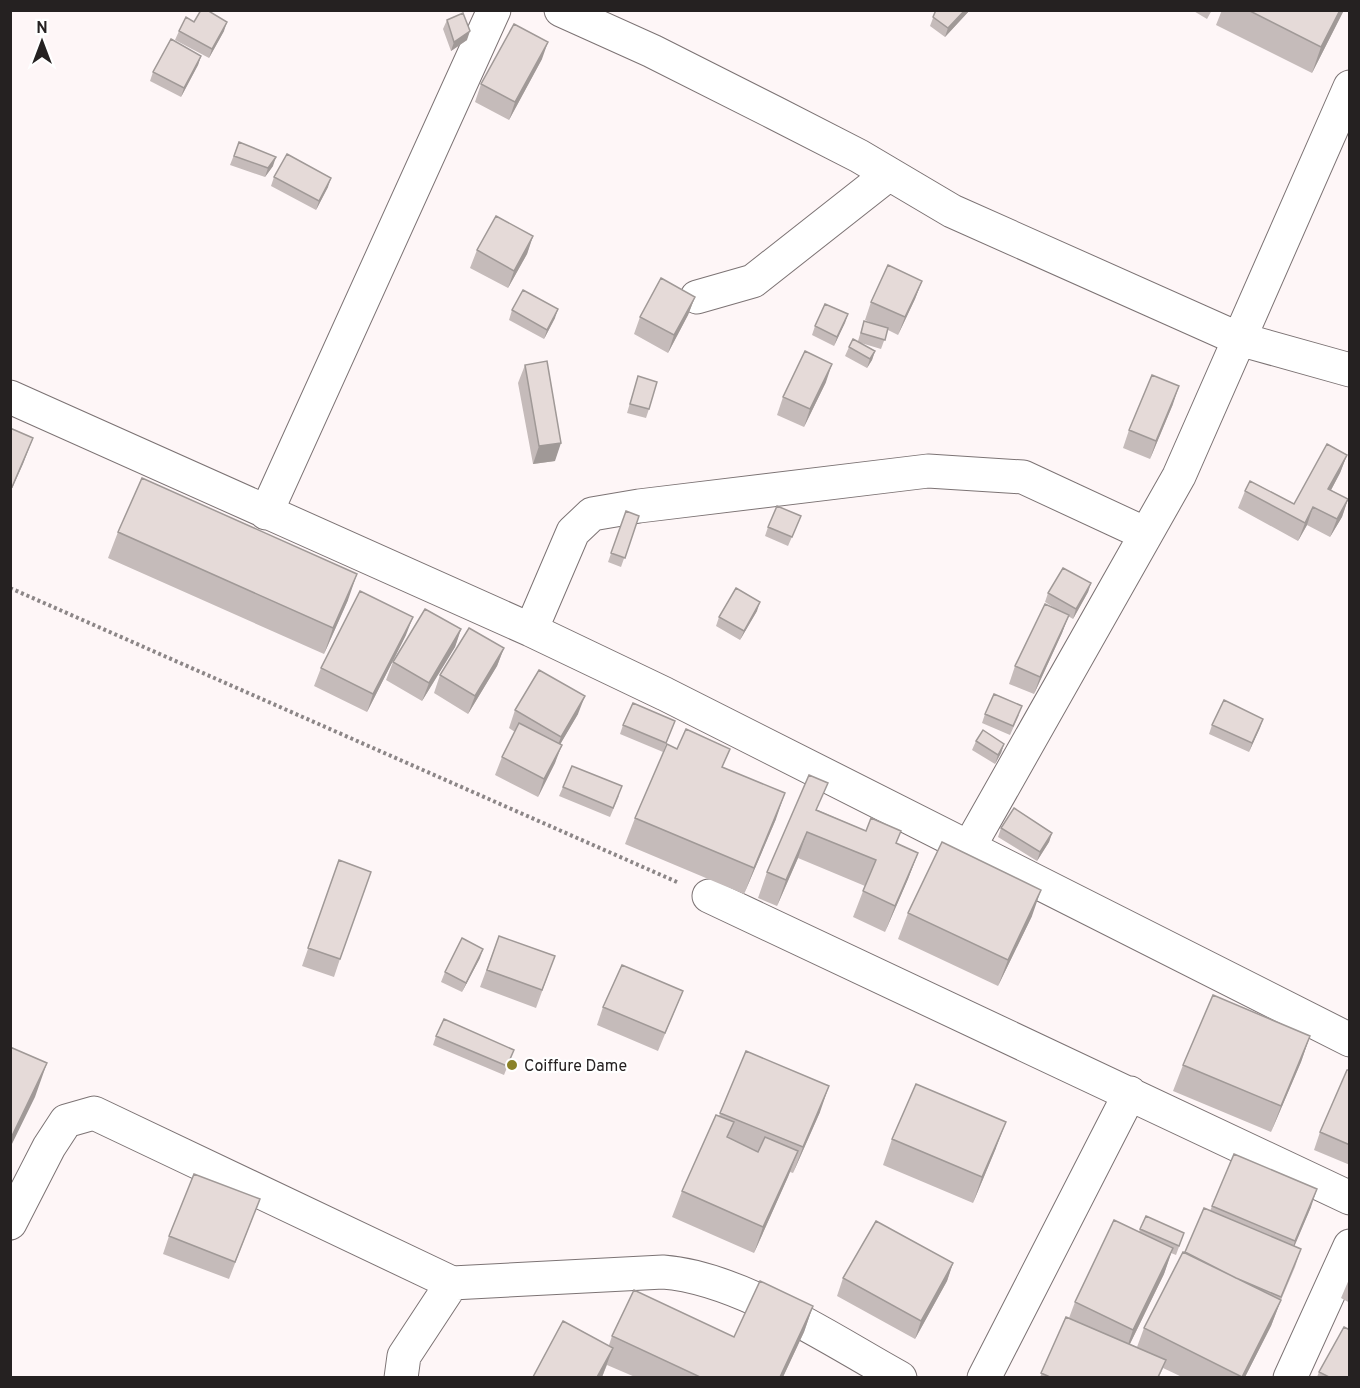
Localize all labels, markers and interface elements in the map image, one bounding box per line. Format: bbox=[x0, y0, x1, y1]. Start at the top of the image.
north arrow bbox=[12, 12, 72, 72]
text: N bbox=[36, 19, 48, 39]
place label: Coiffure Dame bbox=[524, 1057, 627, 1077]
marker: Coiffure Dame bbox=[505, 1058, 519, 1072]

